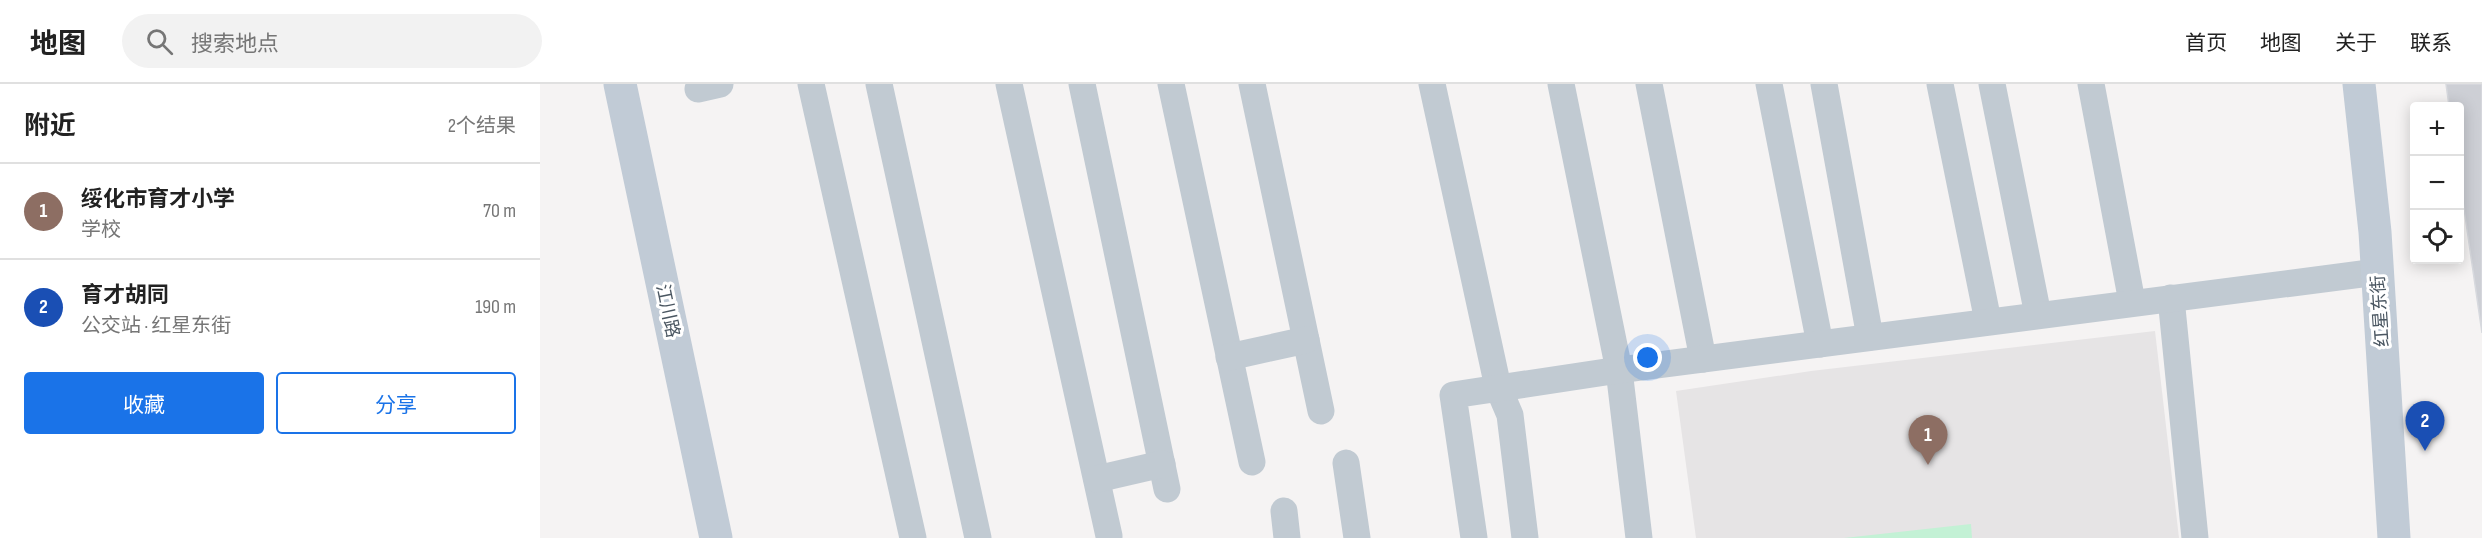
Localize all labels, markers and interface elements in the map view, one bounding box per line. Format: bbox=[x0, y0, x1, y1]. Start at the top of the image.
search box bbox=[122, 14, 542, 68]
icon: search bbox=[143, 25, 176, 58]
text: 地图 bbox=[30, 28, 86, 61]
text: 搜索地点 bbox=[191, 31, 279, 58]
text: 首页 bbox=[2185, 31, 2227, 56]
text: 地图 bbox=[2260, 31, 2302, 56]
text: 关于 bbox=[2335, 31, 2377, 56]
text: 联系 bbox=[2410, 31, 2452, 56]
map controls bbox=[2410, 102, 2464, 264]
button: + bbox=[2410, 102, 2464, 156]
text: 附近 bbox=[24, 111, 76, 142]
text: 2个结果 bbox=[448, 114, 516, 138]
button: − bbox=[2410, 156, 2464, 210]
text: 绥化市育才小学 bbox=[81, 186, 235, 213]
text: 1 bbox=[40, 199, 47, 223]
text: 70 m bbox=[483, 199, 516, 223]
button: locate bbox=[2410, 210, 2464, 264]
text: 学校 bbox=[81, 218, 121, 242]
street label: 红星东街 bbox=[2368, 274, 2393, 348]
text: 育才胡同 bbox=[81, 282, 169, 309]
street label: 江川路 bbox=[652, 283, 683, 340]
text: 2 bbox=[39, 295, 48, 319]
text: 190 m bbox=[475, 295, 516, 319]
text: 公交站 · 红星东街 bbox=[81, 314, 231, 338]
your location bbox=[1633, 343, 1662, 372]
button: 收藏 bbox=[24, 372, 264, 434]
button: 分享 bbox=[276, 372, 516, 434]
pin: 2 bbox=[2406, 402, 2444, 451]
pin: 1 bbox=[1908, 416, 1948, 465]

